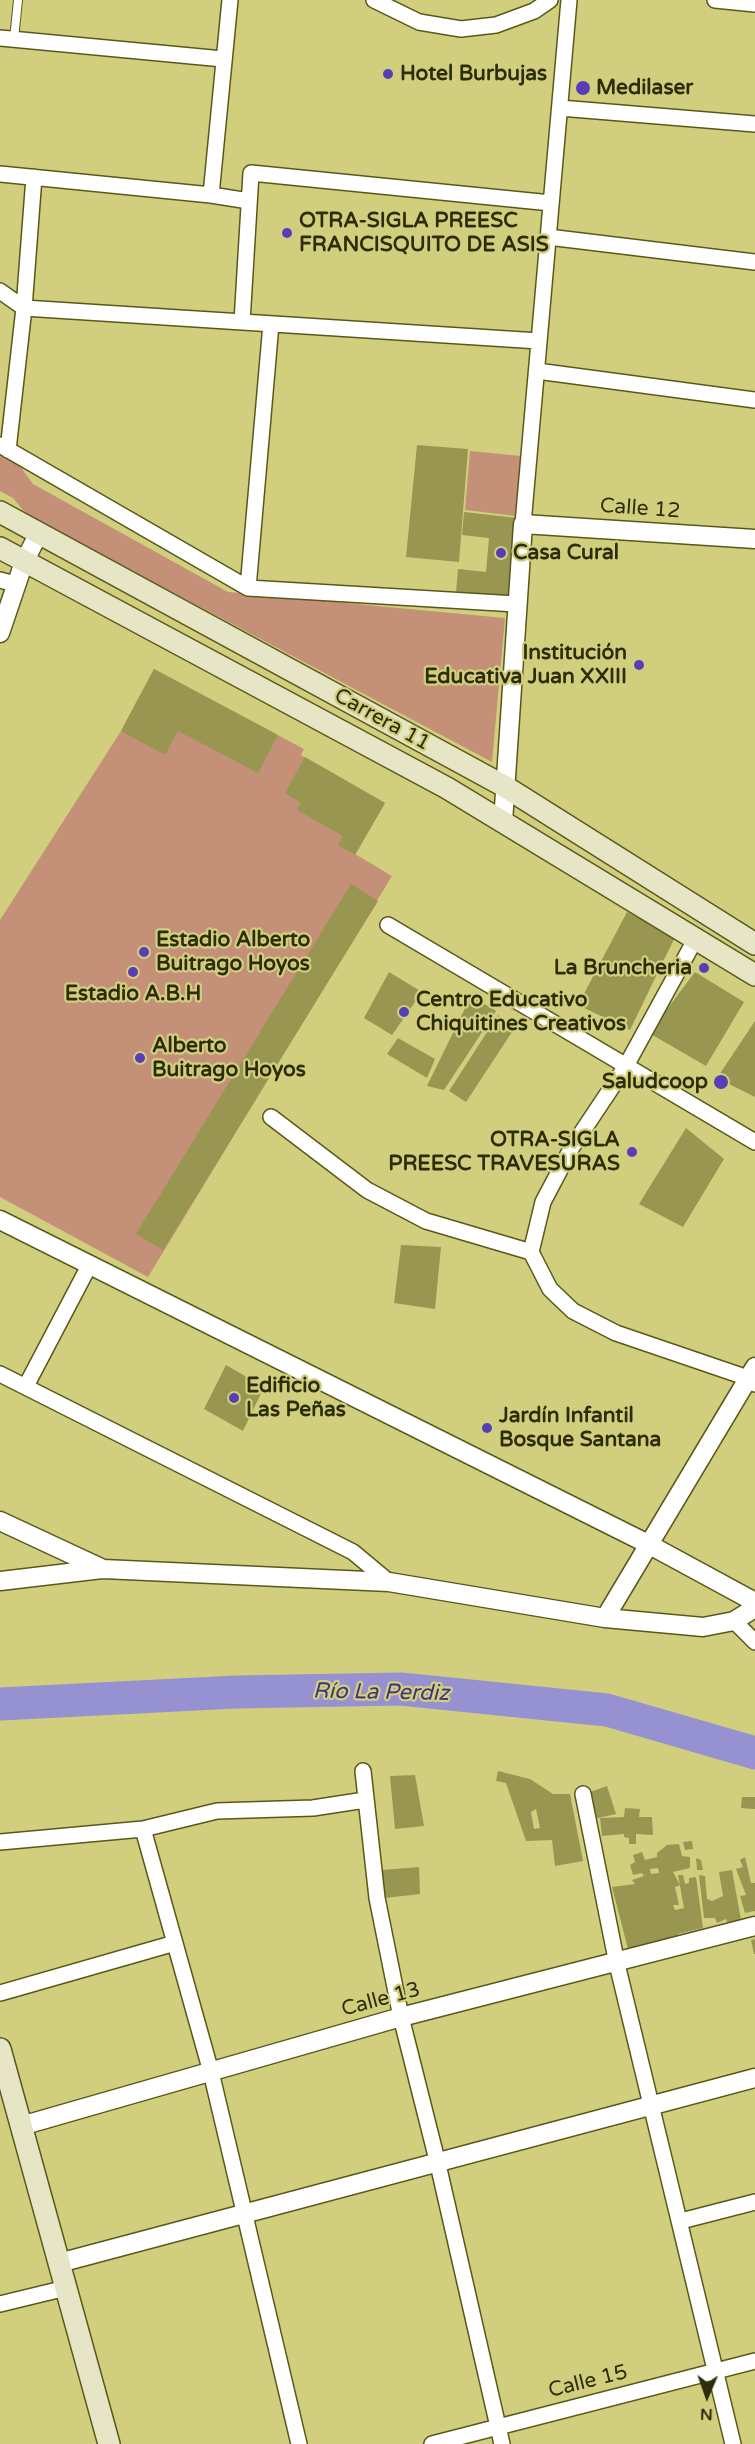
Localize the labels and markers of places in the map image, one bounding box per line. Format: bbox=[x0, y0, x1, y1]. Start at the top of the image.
place label: Hotel Burbujas bbox=[400, 61, 547, 87]
marker: Hotel Burbujas bbox=[381, 67, 395, 81]
place label: Medilaser bbox=[596, 75, 693, 101]
marker: Medilaser bbox=[574, 79, 592, 97]
place label: OTRA-SIGLA PREESC FRANCISQUITO DE ASIS bbox=[299, 208, 549, 258]
marker: OTRA-SIGLA PREESC FRANCISQUITO DE ASIS bbox=[280, 226, 294, 240]
place label: Casa Cural bbox=[513, 540, 619, 566]
marker: Casa Cural bbox=[494, 546, 508, 560]
place label: Institución Educativa Juan XXIII bbox=[424, 640, 627, 690]
marker: Institución Educativa Juan XXIII bbox=[632, 658, 646, 672]
place label: Estadio Alberto Buitrago Hoyos bbox=[156, 927, 310, 977]
marker: Estadio Alberto Buitrago Hoyos bbox=[137, 945, 151, 959]
place label: La Bruncheria bbox=[554, 955, 692, 981]
marker: La Bruncheria bbox=[697, 961, 711, 975]
marker: Estadio A.B.H bbox=[126, 965, 140, 979]
place label: Estadio A.B.H bbox=[65, 981, 201, 1007]
place label: Centro Educativo Chiquitines Creativos bbox=[416, 987, 626, 1037]
marker: Centro Educativo Chiquitines Creativos bbox=[397, 1005, 411, 1019]
place label: Alberto Buitrago Hoyos bbox=[152, 1033, 306, 1083]
marker: Alberto Buitrago Hoyos bbox=[133, 1051, 147, 1065]
place label: Saludcoop bbox=[602, 1069, 708, 1095]
marker: Saludcoop bbox=[712, 1073, 730, 1091]
place label: OTRA-SIGLA PREESC TRAVESURAS bbox=[388, 1127, 620, 1177]
marker: OTRA-SIGLA PREESC TRAVESURAS bbox=[625, 1145, 639, 1159]
place label: Edificio Las Peñas bbox=[246, 1373, 346, 1423]
marker: Edificio Las Peñas bbox=[227, 1391, 241, 1405]
place label: Jardín Infantil Bosque Santana bbox=[499, 1403, 661, 1453]
marker: Jardín Infantil Bosque Santana bbox=[480, 1421, 494, 1435]

